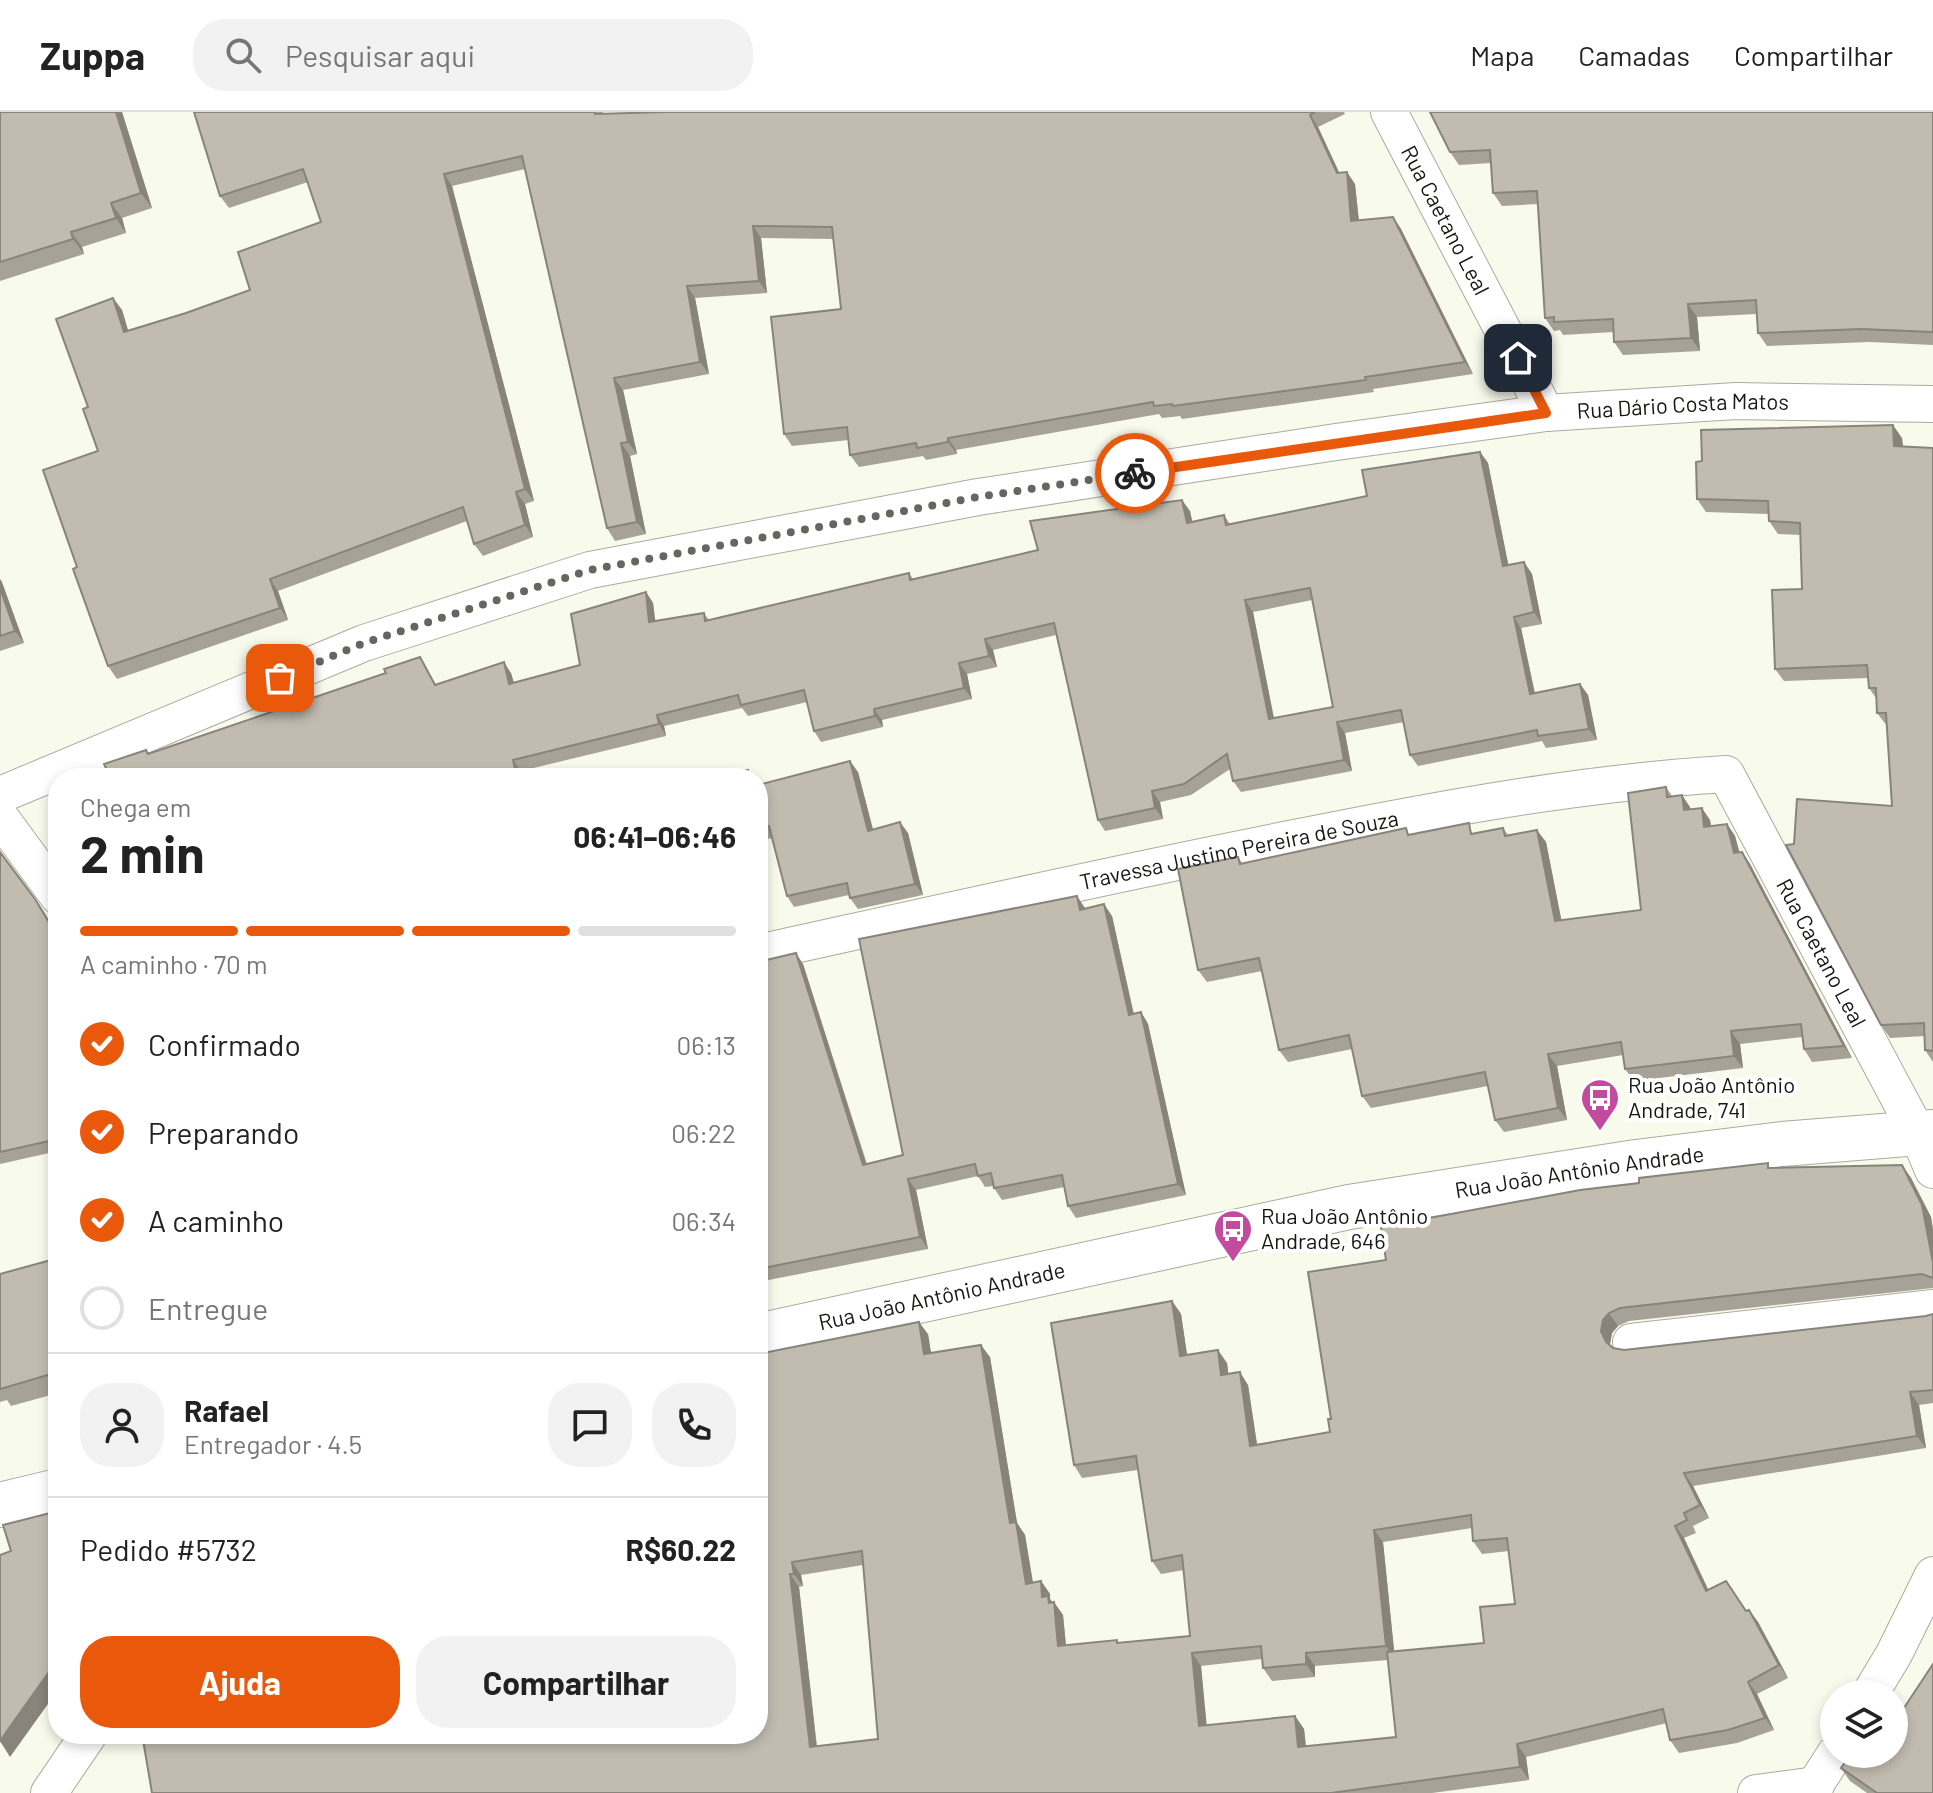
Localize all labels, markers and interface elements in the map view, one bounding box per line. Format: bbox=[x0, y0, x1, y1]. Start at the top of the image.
search box bbox=[193, 19, 753, 91]
text: Zuppa bbox=[40, 32, 145, 78]
icon: search bbox=[221, 33, 265, 77]
text: Pesquisar aqui bbox=[285, 37, 475, 73]
text: Mapa bbox=[1470, 38, 1534, 72]
text: Camadas bbox=[1578, 38, 1690, 72]
text: Compartilhar bbox=[1734, 38, 1893, 72]
street label: Rua Caetano Leal bbox=[1397, 141, 1496, 299]
pin bbox=[1484, 324, 1552, 392]
icon: home bbox=[1496, 336, 1540, 380]
street label: Rua Dário Costa Matos bbox=[1576, 387, 1789, 423]
courier bbox=[1095, 433, 1175, 513]
icon: bike bbox=[1113, 451, 1157, 495]
pin bbox=[246, 644, 314, 712]
icon: bag bbox=[258, 656, 302, 700]
text: Chega em bbox=[80, 791, 191, 822]
street label: Travessa Justino Pereira de Souza bbox=[1077, 804, 1400, 894]
text: 06:41–06:46 bbox=[573, 818, 736, 854]
text: 2 min bbox=[80, 821, 205, 883]
street label: Rua Caetano Leal bbox=[1772, 874, 1873, 1031]
text: A caminho · 70 m bbox=[80, 948, 267, 979]
icon: check bbox=[80, 1022, 124, 1066]
text: Confirmado bbox=[148, 1026, 301, 1062]
text: 06:13 bbox=[677, 1029, 736, 1060]
place label: Rua João Antônio Andrade, 741 bbox=[1628, 1071, 1795, 1122]
bus stop icon: Rua João Antônio Andrade, 741 bbox=[1579, 1077, 1621, 1132]
icon: check bbox=[80, 1110, 124, 1154]
text: Preparando bbox=[148, 1114, 299, 1150]
text: 06:22 bbox=[671, 1117, 736, 1148]
street label: Rua João Antônio Andrade bbox=[1453, 1140, 1705, 1202]
icon: check bbox=[80, 1198, 124, 1242]
text: A caminho bbox=[148, 1202, 284, 1238]
place label: Rua João Antônio Andrade, 646 bbox=[1261, 1202, 1428, 1253]
text: 06:34 bbox=[671, 1205, 736, 1236]
bus stop icon: Rua João Antônio Andrade, 646 bbox=[1212, 1208, 1254, 1263]
street label: Rua João Antônio Andrade bbox=[816, 1255, 1067, 1334]
text: Entregue bbox=[148, 1290, 268, 1326]
button: person bbox=[80, 1383, 164, 1467]
button: chat bbox=[548, 1383, 632, 1467]
button: phone bbox=[652, 1383, 736, 1467]
text: Rafael bbox=[184, 1392, 269, 1428]
text: Entregador · 4.5 bbox=[184, 1428, 362, 1459]
text: Pedido #5732 bbox=[80, 1531, 257, 1567]
text: R$60.22 bbox=[626, 1531, 736, 1567]
button: Ajuda bbox=[80, 1636, 400, 1728]
button: Compartilhar bbox=[416, 1636, 736, 1728]
map controls bbox=[1820, 1680, 1908, 1768]
button: layers bbox=[1820, 1680, 1908, 1768]

